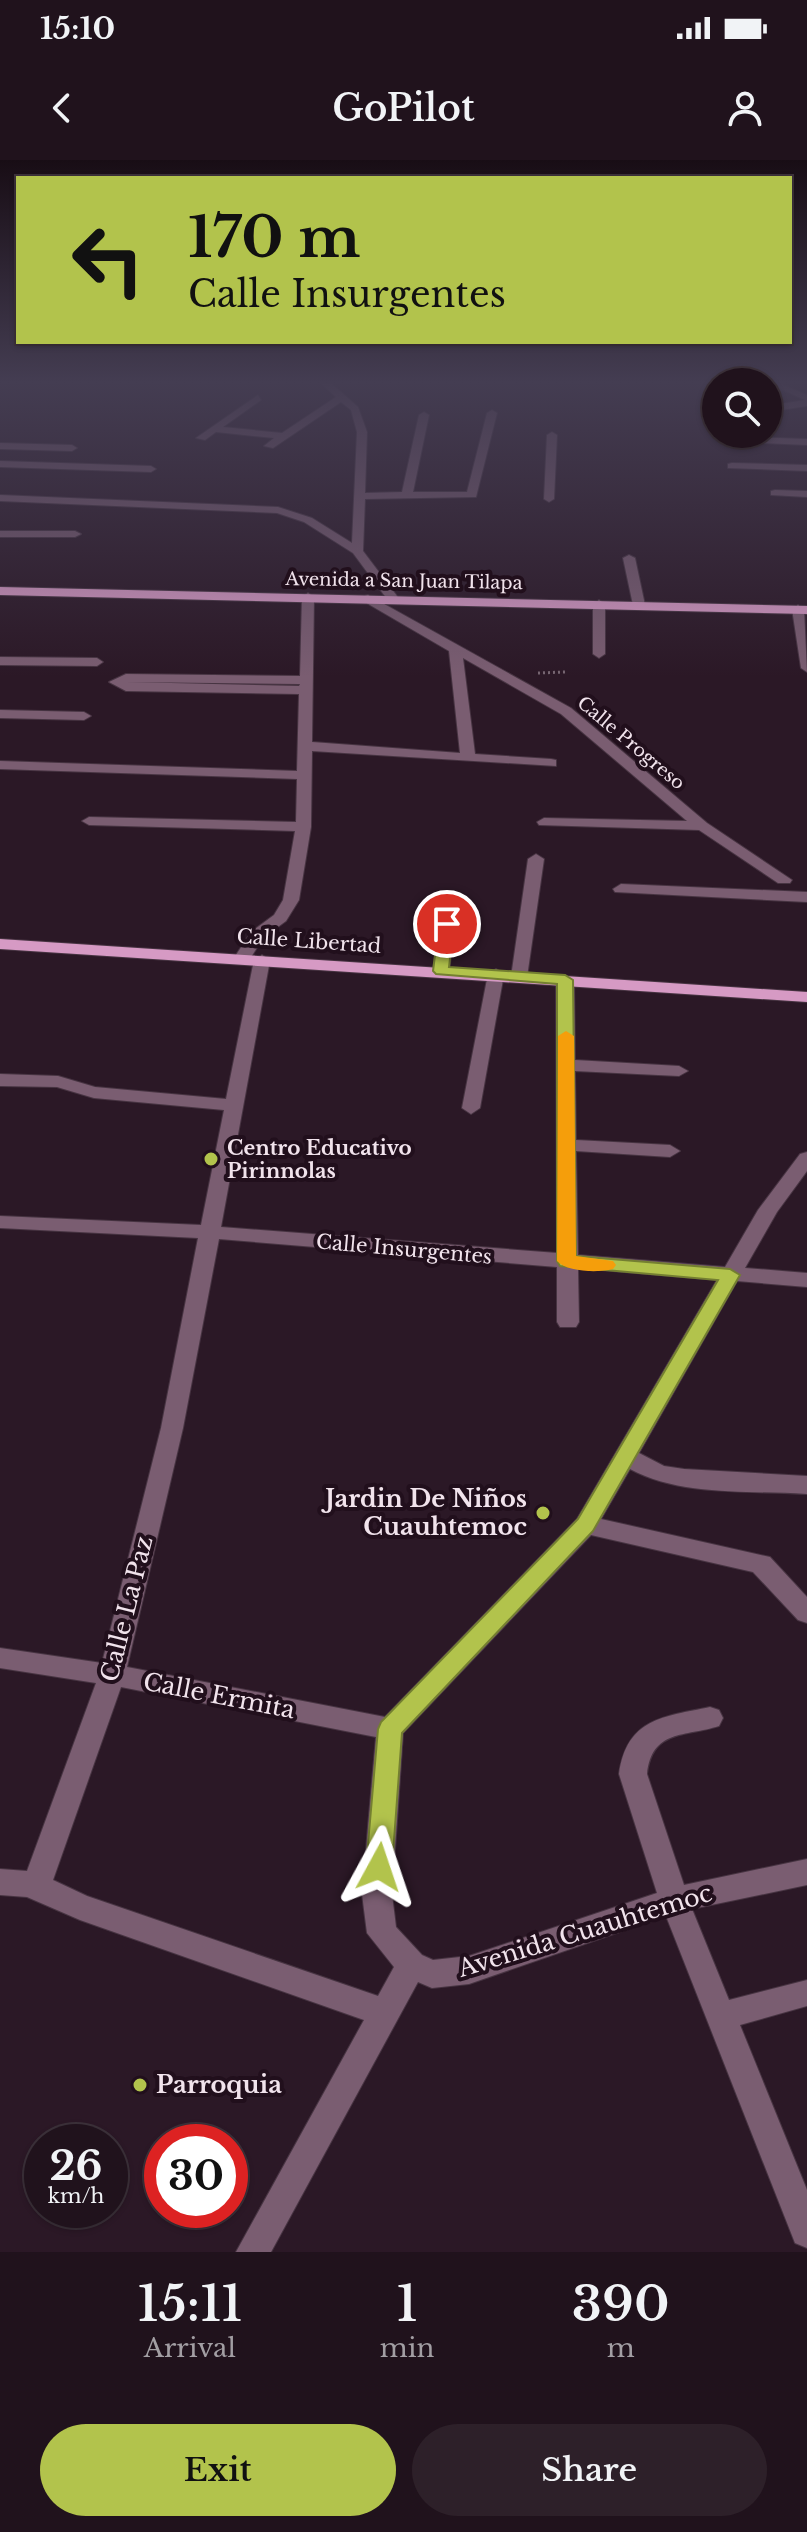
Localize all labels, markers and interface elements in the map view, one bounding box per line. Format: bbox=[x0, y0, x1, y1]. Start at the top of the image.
text: 15:10 bbox=[40, 10, 115, 47]
icon: back bbox=[40, 86, 84, 130]
text: GoPilot bbox=[332, 86, 475, 131]
icon: person bbox=[723, 86, 767, 130]
text: 170 m bbox=[188, 203, 360, 272]
icon: left bbox=[56, 208, 160, 312]
text: Calle Insurgentes bbox=[188, 272, 506, 317]
map controls bbox=[702, 368, 782, 448]
button: search bbox=[702, 368, 782, 448]
street label: Avenida a San Juan Tilapa bbox=[284, 568, 523, 594]
street label: Calle Progreso bbox=[573, 692, 689, 794]
pin bbox=[413, 890, 481, 958]
icon: arrive bbox=[425, 902, 469, 946]
street label: Calle Libertad bbox=[236, 924, 382, 958]
place label: Centro Educativo Pirinnolas bbox=[227, 1136, 412, 1183]
marker: Centro Educativo Pirinnolas bbox=[202, 1150, 220, 1168]
street label: Calle Insurgentes bbox=[315, 1229, 493, 1269]
place label: Jardin De Niños Cuauhtemoc bbox=[320, 1484, 527, 1541]
marker: Jardin De Niños Cuauhtemoc bbox=[534, 1504, 552, 1522]
street label: Calle La Paz bbox=[94, 1533, 159, 1685]
street label: Calle Ermita bbox=[141, 1667, 298, 1725]
position arrow bbox=[337, 1825, 421, 1909]
street label: Avenida Cuauhtemoc bbox=[453, 1878, 716, 1983]
place label: Parroquia bbox=[156, 2070, 282, 2099]
marker: Parroquia bbox=[131, 2076, 149, 2094]
speed limit sign: 30 bbox=[144, 2124, 248, 2228]
text: 26 bbox=[50, 2141, 103, 2191]
text: km/h bbox=[48, 2184, 104, 2208]
text: 15:11 bbox=[137, 2274, 242, 2334]
text: 1 bbox=[397, 2274, 418, 2334]
text: 390 bbox=[572, 2274, 670, 2334]
text: Arrival bbox=[144, 2332, 236, 2364]
text: min bbox=[380, 2332, 434, 2364]
text: m bbox=[607, 2332, 635, 2364]
button: Exit bbox=[40, 2424, 396, 2516]
button: Share bbox=[412, 2424, 767, 2516]

